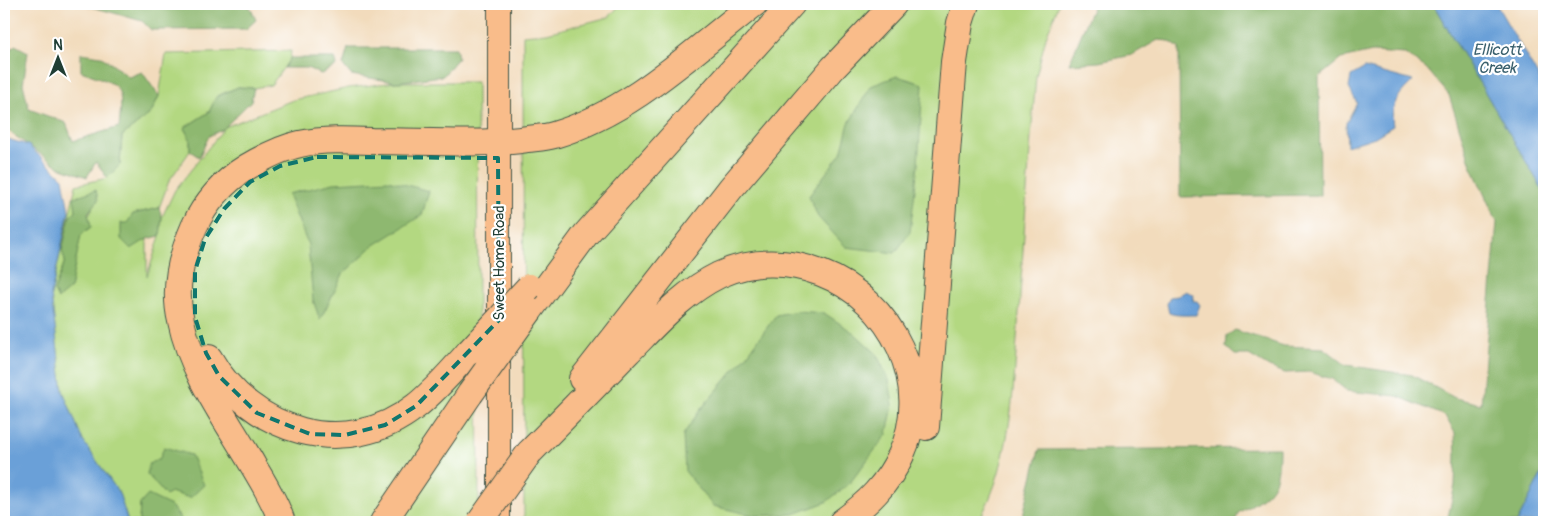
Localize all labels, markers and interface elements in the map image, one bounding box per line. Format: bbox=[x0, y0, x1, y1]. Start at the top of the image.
north arrow bbox=[32, 32, 82, 82]
text: N bbox=[53, 37, 63, 54]
water label: Ellicott Creek bbox=[1473, 40, 1523, 78]
street label: Sweet Home Road bbox=[490, 205, 509, 321]

